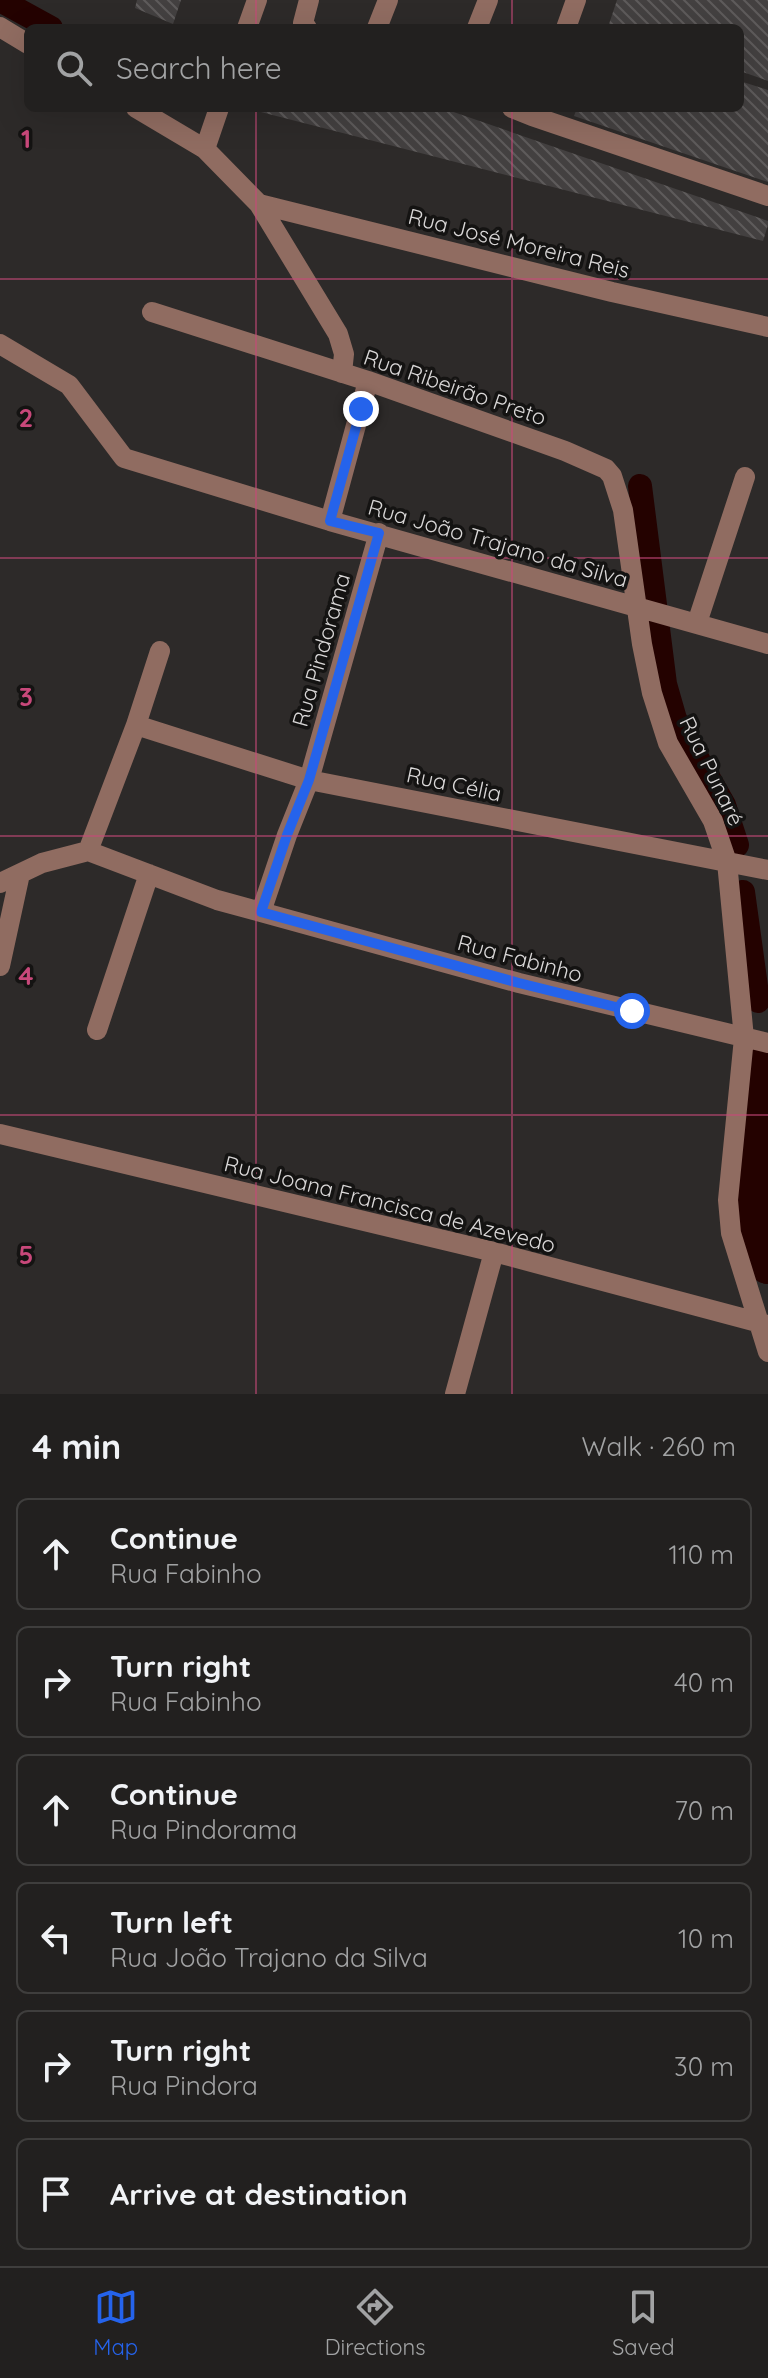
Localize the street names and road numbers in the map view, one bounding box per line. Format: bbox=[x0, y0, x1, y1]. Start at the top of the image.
street label: Rua José Moreira Reis bbox=[405, 202, 633, 284]
street label: Rua Ribeirão Preto bbox=[360, 343, 550, 431]
street label: Rua João Trajano da Silva bbox=[365, 492, 631, 594]
street label: Rua Pindorama bbox=[286, 570, 356, 730]
street label: Rua Punaré bbox=[673, 712, 751, 830]
street label: Rua Célia bbox=[404, 760, 504, 808]
street label: Rua Fabinho bbox=[454, 928, 586, 988]
street label: Rua Joana Francisca de Azevedo bbox=[221, 1149, 559, 1259]

